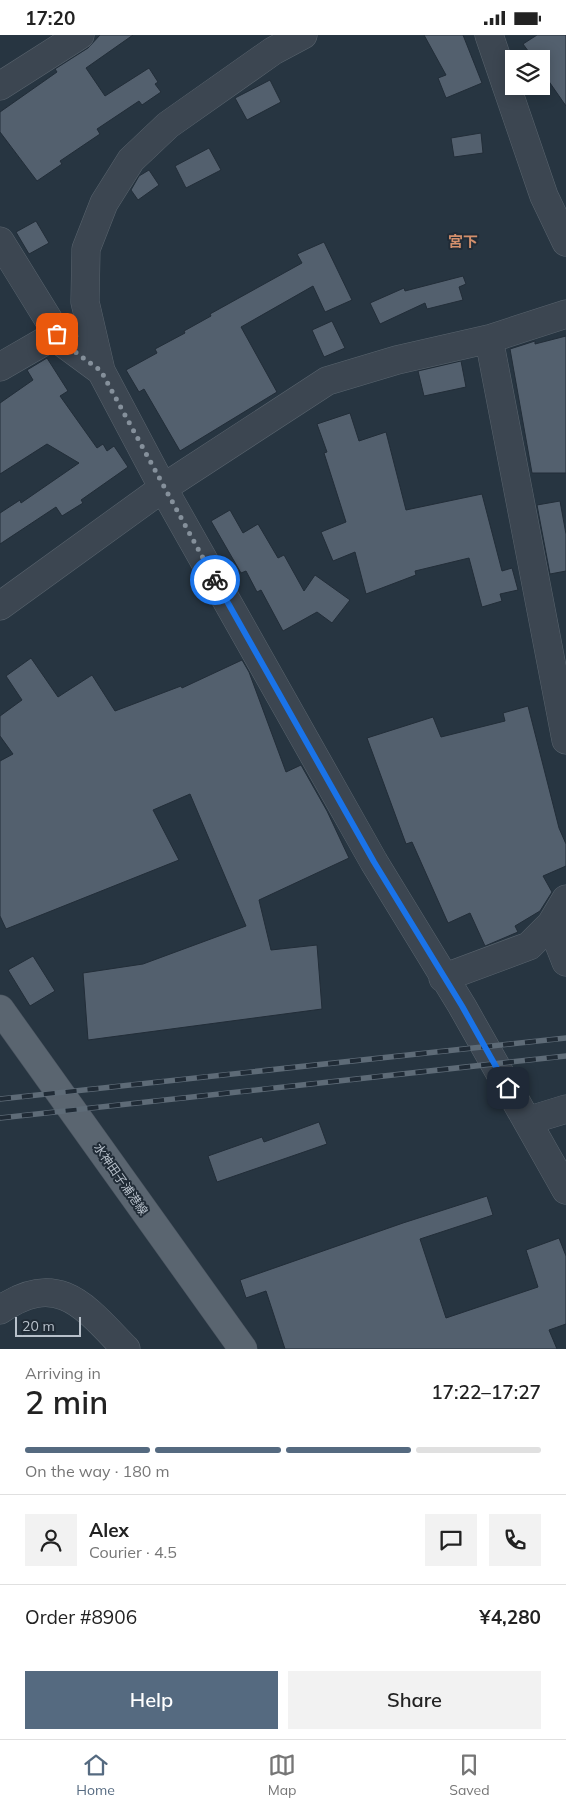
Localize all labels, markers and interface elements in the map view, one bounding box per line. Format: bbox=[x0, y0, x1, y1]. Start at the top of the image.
text: 17:20 bbox=[25, 6, 75, 30]
map controls bbox=[505, 50, 550, 95]
button: layers bbox=[505, 50, 550, 95]
district label: 宮下 bbox=[448, 232, 478, 251]
pin bbox=[36, 313, 78, 355]
icon: bag bbox=[43, 320, 71, 348]
courier bbox=[190, 555, 240, 605]
icon: bike bbox=[201, 566, 229, 594]
pin bbox=[487, 1067, 529, 1109]
icon: home bbox=[494, 1074, 522, 1102]
street label: 水神田子浦港線 bbox=[91, 1140, 151, 1218]
scale bar bbox=[15, 1314, 81, 1337]
text: 20 m bbox=[22, 1317, 55, 1335]
text: Arriving in bbox=[25, 1363, 101, 1383]
text: 17:22–17:27 bbox=[431, 1380, 541, 1404]
text: 2 min bbox=[25, 1382, 108, 1422]
text: On the way · 180 m bbox=[25, 1461, 170, 1481]
button: person bbox=[25, 1514, 77, 1566]
button: chat bbox=[425, 1514, 477, 1566]
button: phone bbox=[489, 1514, 541, 1566]
text: Alex bbox=[89, 1518, 129, 1542]
text: Courier · 4.5 bbox=[89, 1542, 177, 1562]
text: Order #8906 bbox=[25, 1605, 137, 1629]
text: ¥4,280 bbox=[479, 1605, 541, 1629]
button: Help bbox=[25, 1671, 278, 1729]
button: Share bbox=[288, 1671, 541, 1729]
tab: Home bbox=[76, 1751, 115, 1799]
tab: Map bbox=[268, 1751, 297, 1799]
tab: Saved bbox=[449, 1751, 490, 1799]

